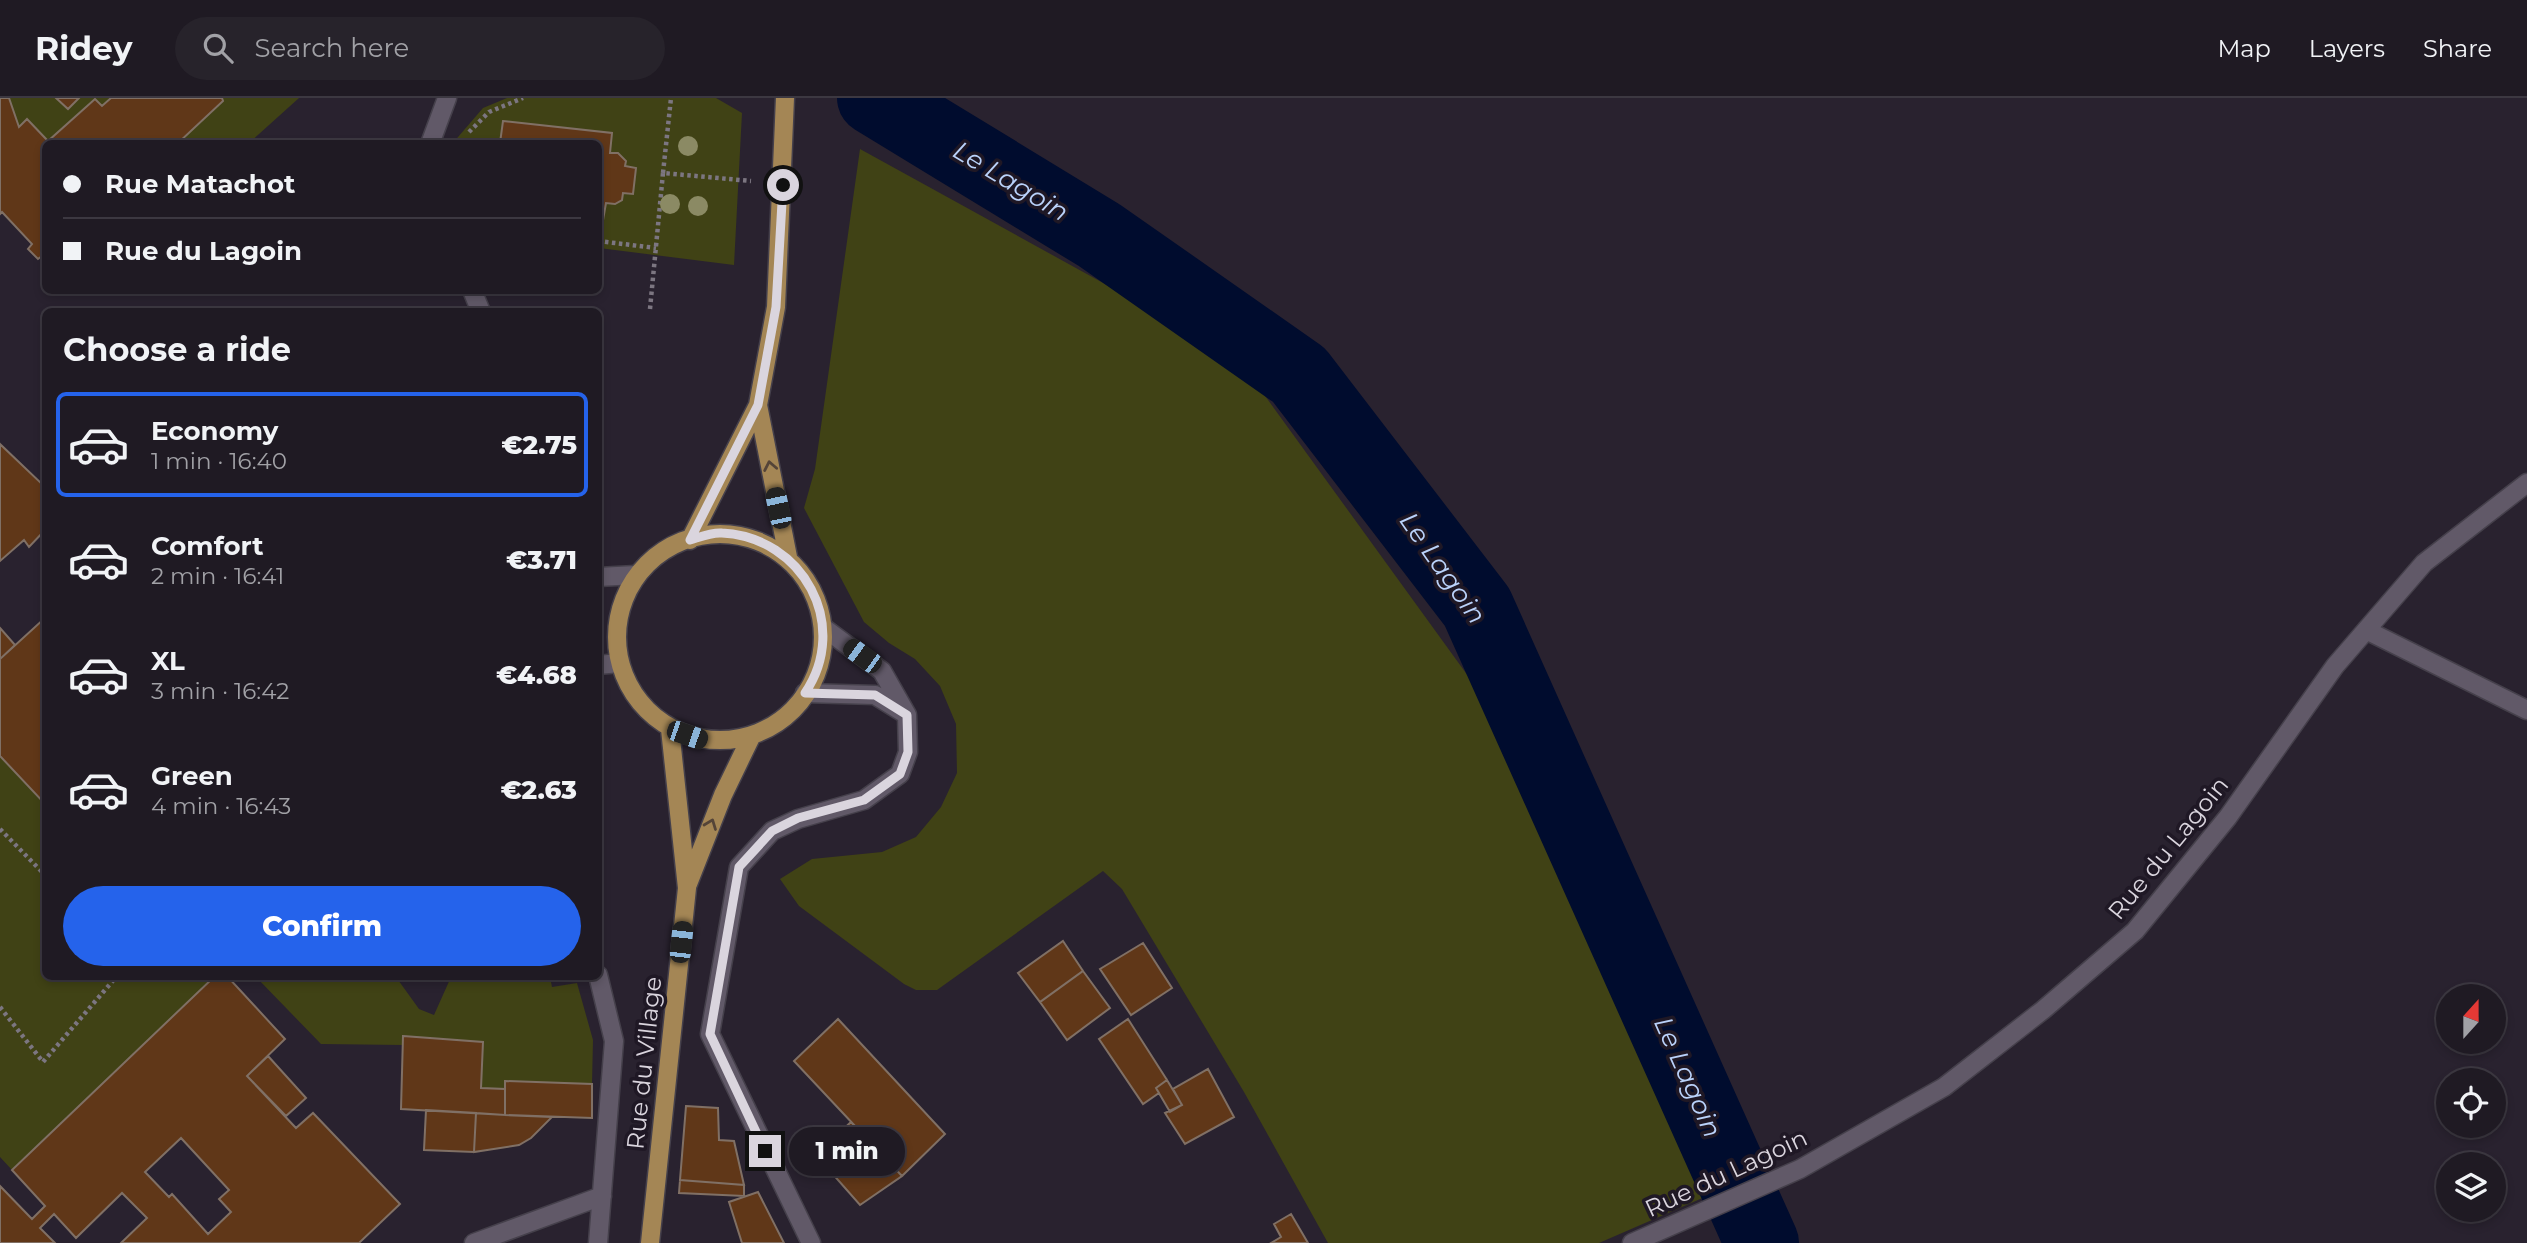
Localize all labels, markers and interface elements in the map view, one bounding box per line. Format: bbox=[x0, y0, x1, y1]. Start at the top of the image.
search box bbox=[175, 17, 665, 80]
text: Ridey bbox=[35, 28, 133, 68]
icon: search bbox=[199, 29, 237, 67]
text: Search here bbox=[255, 32, 409, 64]
text: Map bbox=[2217, 34, 2271, 63]
text: Layers bbox=[2309, 34, 2385, 63]
text: Share bbox=[2423, 34, 2492, 63]
water label: Le Lagoin bbox=[947, 134, 1075, 228]
text: Rue Matachot bbox=[105, 168, 295, 200]
route start bbox=[767, 169, 799, 201]
text: Rue du Lagoin bbox=[105, 235, 302, 267]
text: Choose a ride bbox=[63, 330, 291, 369]
icon: car bbox=[67, 413, 130, 476]
text: Economy bbox=[151, 415, 278, 447]
text: €2.75 bbox=[501, 429, 577, 461]
text: 1 min · 16:40 bbox=[151, 447, 287, 475]
one-way arrow bbox=[763, 461, 778, 472]
car bbox=[764, 485, 793, 531]
water label: Le Lagoin bbox=[1393, 506, 1493, 630]
icon: car bbox=[67, 528, 130, 591]
text: Comfort bbox=[151, 530, 263, 562]
text: €3.71 bbox=[506, 544, 577, 576]
text: 2 min · 16:41 bbox=[151, 562, 284, 590]
car bbox=[839, 635, 886, 677]
icon: car bbox=[67, 643, 130, 706]
text: XL bbox=[151, 645, 185, 677]
text: €4.68 bbox=[496, 659, 577, 691]
text: 3 min · 16:42 bbox=[151, 677, 289, 705]
car bbox=[664, 718, 711, 752]
icon: car bbox=[67, 758, 130, 821]
text: Green bbox=[151, 760, 233, 792]
street label: Rue du Lagoin bbox=[2102, 771, 2234, 925]
text: €2.63 bbox=[500, 774, 577, 806]
text: 4 min · 16:43 bbox=[151, 792, 291, 820]
one-way arrow bbox=[703, 819, 717, 831]
button: Confirm bbox=[63, 886, 581, 966]
car bbox=[669, 920, 694, 964]
street label: Rue du Village bbox=[620, 975, 668, 1151]
north arrow bbox=[2436, 984, 2506, 1054]
map controls bbox=[2436, 984, 2506, 1222]
water label: Le Lagoin bbox=[1647, 1012, 1729, 1142]
button: locate bbox=[2436, 1068, 2506, 1138]
street label: Rue du Lagoin bbox=[1640, 1123, 1812, 1223]
callout: 1 min bbox=[790, 1126, 905, 1176]
route end bbox=[749, 1135, 781, 1167]
text: 1 min bbox=[815, 1137, 879, 1165]
button: layers bbox=[2436, 1152, 2506, 1222]

